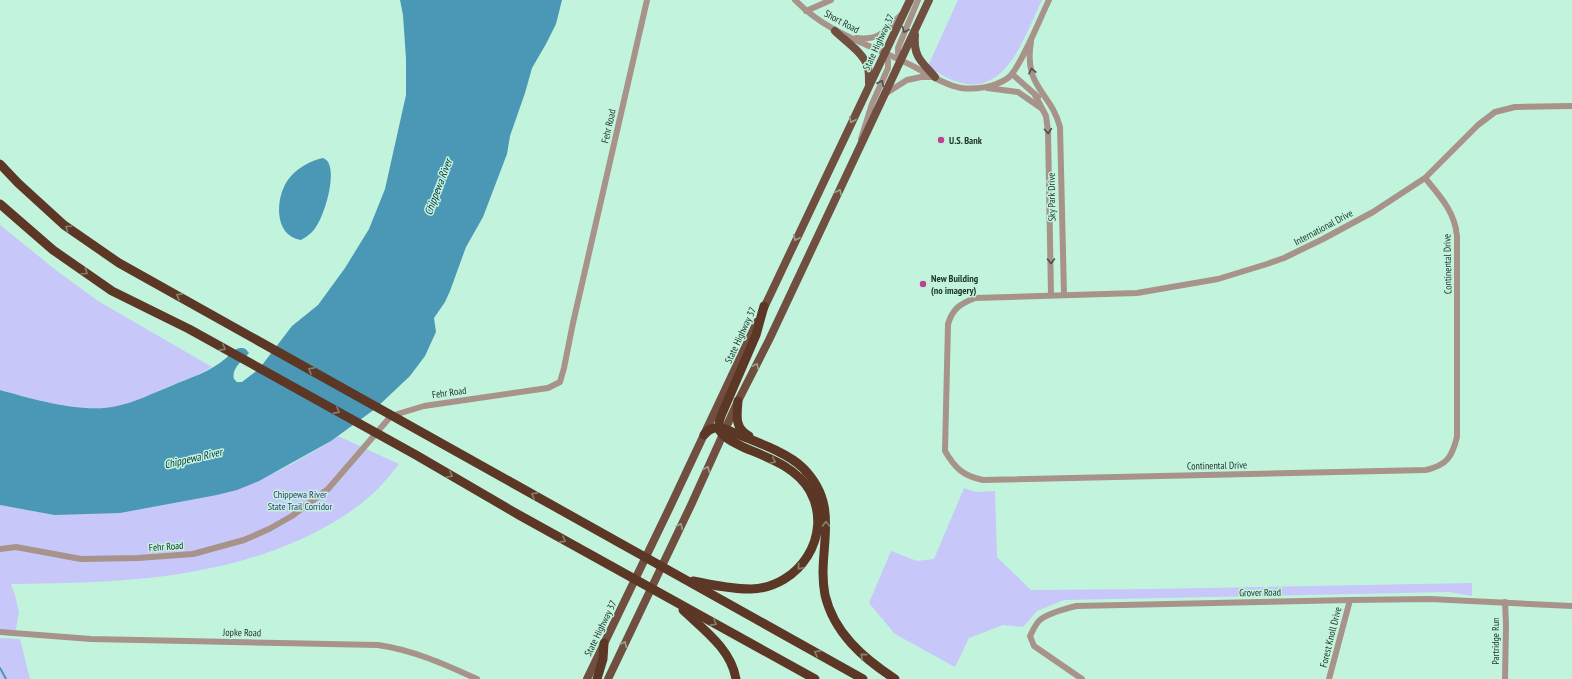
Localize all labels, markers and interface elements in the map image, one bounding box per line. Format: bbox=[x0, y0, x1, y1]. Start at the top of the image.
street label: Short Road bbox=[822, 7, 862, 36]
street label: State Highway 37 bbox=[860, 12, 897, 72]
one-way arrow bbox=[902, 25, 910, 33]
one-way arrow bbox=[1028, 67, 1036, 74]
one-way arrow bbox=[876, 80, 884, 87]
street label: Fehr Road bbox=[598, 108, 619, 144]
one-way arrow bbox=[849, 116, 857, 124]
one-way arrow bbox=[1043, 128, 1052, 134]
place label: U.S. Bank bbox=[949, 134, 983, 147]
marker: U.S. Bank bbox=[936, 135, 946, 145]
water label: Chippewa River bbox=[421, 155, 456, 217]
street label: Sky Park Drive bbox=[1045, 173, 1058, 221]
one-way arrow bbox=[834, 189, 842, 196]
street label: International Drive bbox=[1292, 206, 1355, 248]
one-way arrow bbox=[65, 225, 72, 233]
one-way arrow bbox=[793, 234, 801, 241]
street label: Continental Drive bbox=[1440, 234, 1455, 294]
one-way arrow bbox=[1046, 258, 1055, 264]
one-way arrow bbox=[80, 267, 87, 274]
place label: New Building (no imagery) bbox=[931, 272, 979, 297]
marker: New Building (no imagery) bbox=[918, 279, 928, 289]
one-way arrow bbox=[175, 294, 183, 301]
street label: State Highway 37 bbox=[722, 305, 759, 365]
one-way arrow bbox=[219, 343, 226, 350]
one-way arrow bbox=[751, 363, 759, 370]
one-way arrow bbox=[308, 368, 315, 375]
street label: Fehr Road bbox=[431, 384, 467, 401]
one-way arrow bbox=[333, 406, 340, 414]
water label: Chippewa River bbox=[163, 444, 225, 471]
one-way arrow bbox=[769, 456, 777, 464]
street label: Continental Drive bbox=[1187, 458, 1247, 473]
one-way arrow bbox=[702, 465, 710, 473]
one-way arrow bbox=[446, 470, 453, 478]
park label: Chippewa River State Trail Corridor bbox=[268, 488, 332, 513]
one-way arrow bbox=[531, 493, 538, 500]
one-way arrow bbox=[822, 521, 830, 527]
one-way arrow bbox=[676, 523, 683, 531]
one-way arrow bbox=[559, 535, 566, 542]
street label: Fehr Road bbox=[148, 539, 184, 554]
one-way arrow bbox=[797, 562, 804, 570]
street label: Grover Road bbox=[1239, 586, 1281, 599]
street label: State Highway 37 bbox=[581, 598, 620, 658]
street label: Forest Knoll Drive bbox=[1317, 605, 1344, 669]
street label: Partridge Run bbox=[1489, 617, 1502, 665]
one-way arrow bbox=[710, 619, 717, 626]
street label: Jopke Road bbox=[222, 626, 261, 639]
one-way arrow bbox=[619, 640, 627, 648]
one-way arrow bbox=[814, 651, 821, 658]
one-way arrow bbox=[861, 653, 868, 660]

